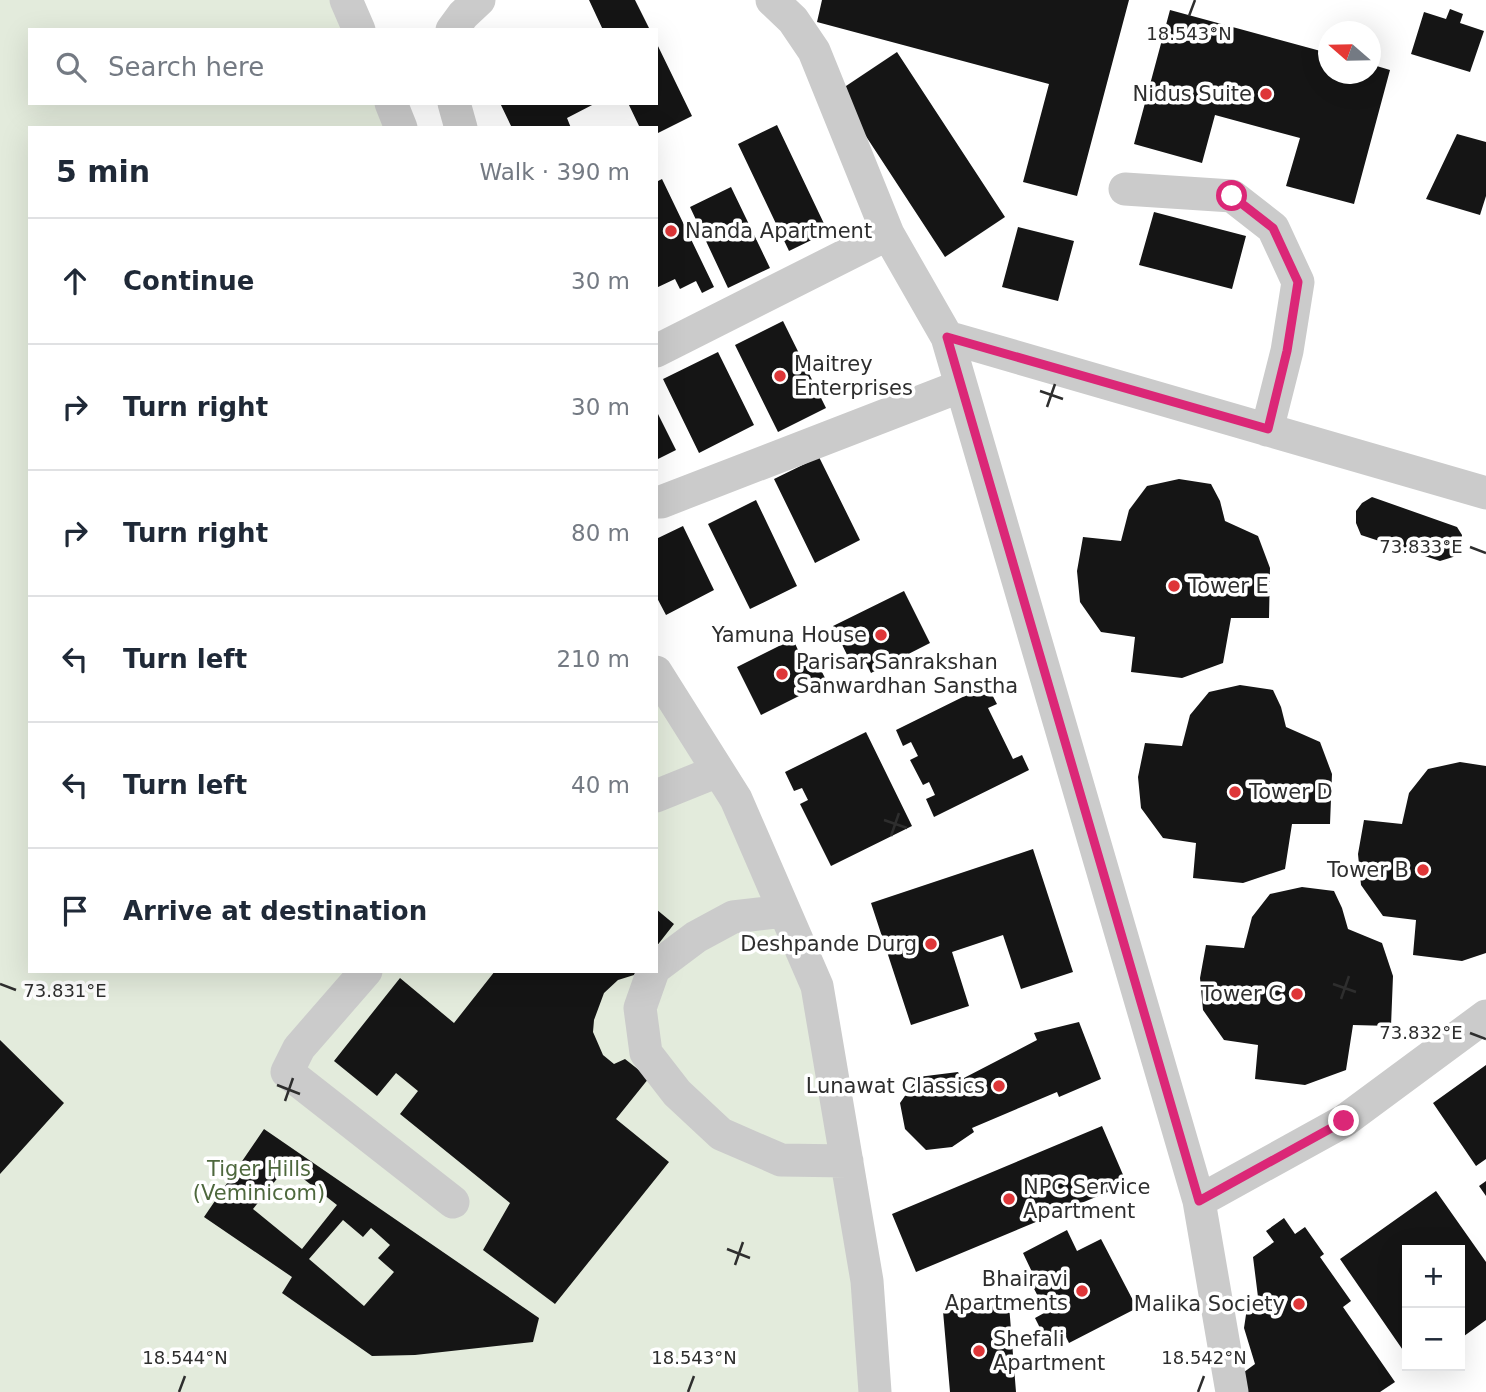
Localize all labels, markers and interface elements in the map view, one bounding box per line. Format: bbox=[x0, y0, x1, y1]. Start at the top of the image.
north arrow bbox=[1318, 21, 1381, 84]
text: 18.543°N bbox=[1146, 23, 1232, 44]
search box bbox=[28, 28, 658, 105]
icon: search bbox=[52, 48, 90, 86]
text: Search here bbox=[108, 52, 264, 82]
place label: Nidus Suite bbox=[1133, 82, 1252, 106]
marker: Nidus Suite bbox=[1258, 86, 1274, 102]
text: 5 min bbox=[56, 154, 150, 189]
text: Walk · 390 m bbox=[479, 159, 630, 185]
route start bbox=[1216, 180, 1247, 211]
place label: Nanda Apartment bbox=[685, 219, 872, 243]
marker: Nanda Apartment bbox=[663, 223, 679, 239]
icon: ahead bbox=[56, 262, 94, 300]
text: Continue bbox=[123, 266, 254, 296]
text: 30 m bbox=[571, 268, 630, 294]
place label: Maitrey Enterprises bbox=[794, 352, 913, 400]
marker: Maitrey Enterprises bbox=[772, 368, 788, 384]
icon: right bbox=[56, 388, 94, 426]
text: Turn right bbox=[123, 392, 268, 422]
text: 30 m bbox=[571, 394, 630, 420]
icon: right bbox=[56, 514, 94, 552]
text: Turn right bbox=[123, 518, 268, 548]
text: 80 m bbox=[571, 520, 630, 546]
text: 73.833°E bbox=[1379, 536, 1463, 557]
place label: Tower E bbox=[1187, 574, 1269, 598]
marker: Tower E bbox=[1166, 578, 1182, 594]
place label: Yamuna House bbox=[711, 623, 867, 647]
marker: Yamuna House bbox=[873, 627, 889, 643]
icon: left bbox=[56, 640, 94, 678]
text: Turn left bbox=[123, 644, 247, 674]
text: 210 m bbox=[556, 646, 630, 672]
place label: Parisar Sanrakshan Sanwardhan Sanstha bbox=[796, 650, 1018, 698]
marker: Parisar Sanrakshan Sanwardhan Sanstha bbox=[774, 666, 790, 682]
icon: left bbox=[56, 766, 94, 804]
text: Turn left bbox=[123, 770, 247, 800]
text: 40 m bbox=[571, 772, 630, 798]
place label: Tower D bbox=[1248, 780, 1333, 804]
marker: Tower D bbox=[1227, 784, 1243, 800]
place label: Tower B bbox=[1326, 858, 1409, 882]
marker: Tower B bbox=[1415, 862, 1431, 878]
icon: arrive bbox=[56, 892, 94, 930]
text: Arrive at destination bbox=[123, 896, 427, 926]
place label: Deshpande Durg bbox=[740, 932, 917, 956]
marker: Deshpande Durg bbox=[923, 936, 939, 952]
text: 73.831°E bbox=[23, 980, 107, 1001]
place label: Tower C bbox=[1200, 982, 1283, 1006]
marker: Tower C bbox=[1289, 986, 1305, 1002]
text: 73.832°E bbox=[1379, 1022, 1463, 1043]
place label: Lunawat Classics bbox=[806, 1074, 985, 1098]
marker: Lunawat Classics bbox=[991, 1078, 1007, 1094]
route end bbox=[1328, 1105, 1359, 1136]
park label: Tiger Hills (Veminicom) bbox=[193, 1157, 325, 1205]
place label: NPC Service Apartment bbox=[1023, 1175, 1150, 1223]
marker: NPC Service Apartment bbox=[1001, 1191, 1017, 1207]
map controls bbox=[1402, 1245, 1465, 1371]
button: + bbox=[1402, 1245, 1465, 1308]
place label: Bhairavi Apartments bbox=[945, 1267, 1068, 1315]
marker: Bhairavi Apartments bbox=[1074, 1283, 1090, 1299]
place label: Malika Society bbox=[1134, 1292, 1285, 1316]
marker: Malika Society bbox=[1291, 1296, 1307, 1312]
button: − bbox=[1402, 1308, 1465, 1371]
place label: Shefali Apartment bbox=[993, 1327, 1105, 1375]
marker: Shefali Apartment bbox=[971, 1343, 987, 1359]
text: 18.544°N bbox=[142, 1347, 228, 1368]
text: 18.543°N bbox=[651, 1347, 737, 1368]
text: 18.542°N bbox=[1161, 1347, 1247, 1368]

